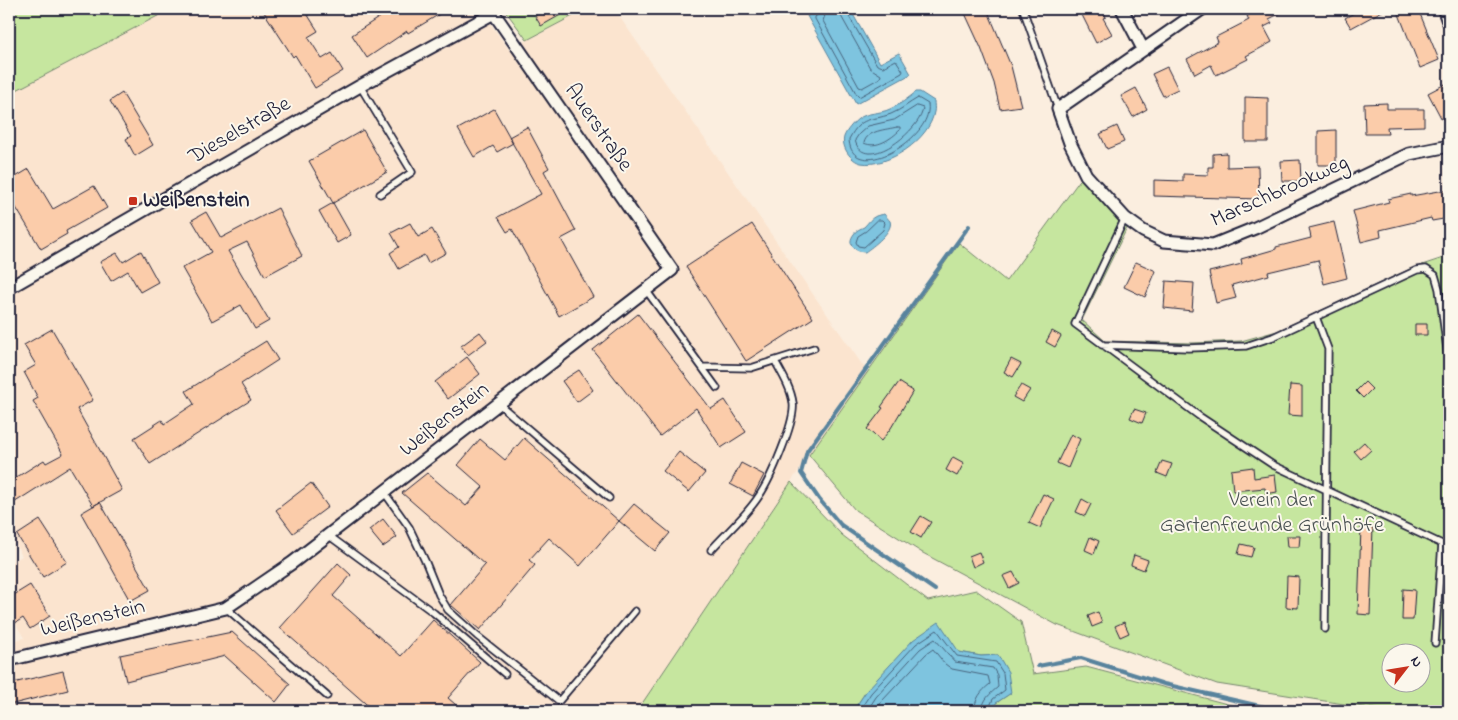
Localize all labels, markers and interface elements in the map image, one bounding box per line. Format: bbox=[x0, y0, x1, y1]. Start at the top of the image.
street label: Auerstraße bbox=[556, 77, 640, 179]
street label: Dieselstraße bbox=[182, 89, 297, 174]
street label: Marschbrookweg bbox=[1206, 147, 1355, 238]
place label: Weißenstein bbox=[143, 185, 249, 217]
marker: Weißenstein bbox=[127, 195, 139, 207]
street label: Weißenstein bbox=[393, 375, 497, 465]
park label: Verein der Gartenfreunde Grünhöfe bbox=[1160, 485, 1384, 542]
street label: Weißenstein bbox=[38, 591, 148, 647]
north arrow bbox=[1380, 642, 1430, 692]
text: N bbox=[1404, 653, 1427, 672]

